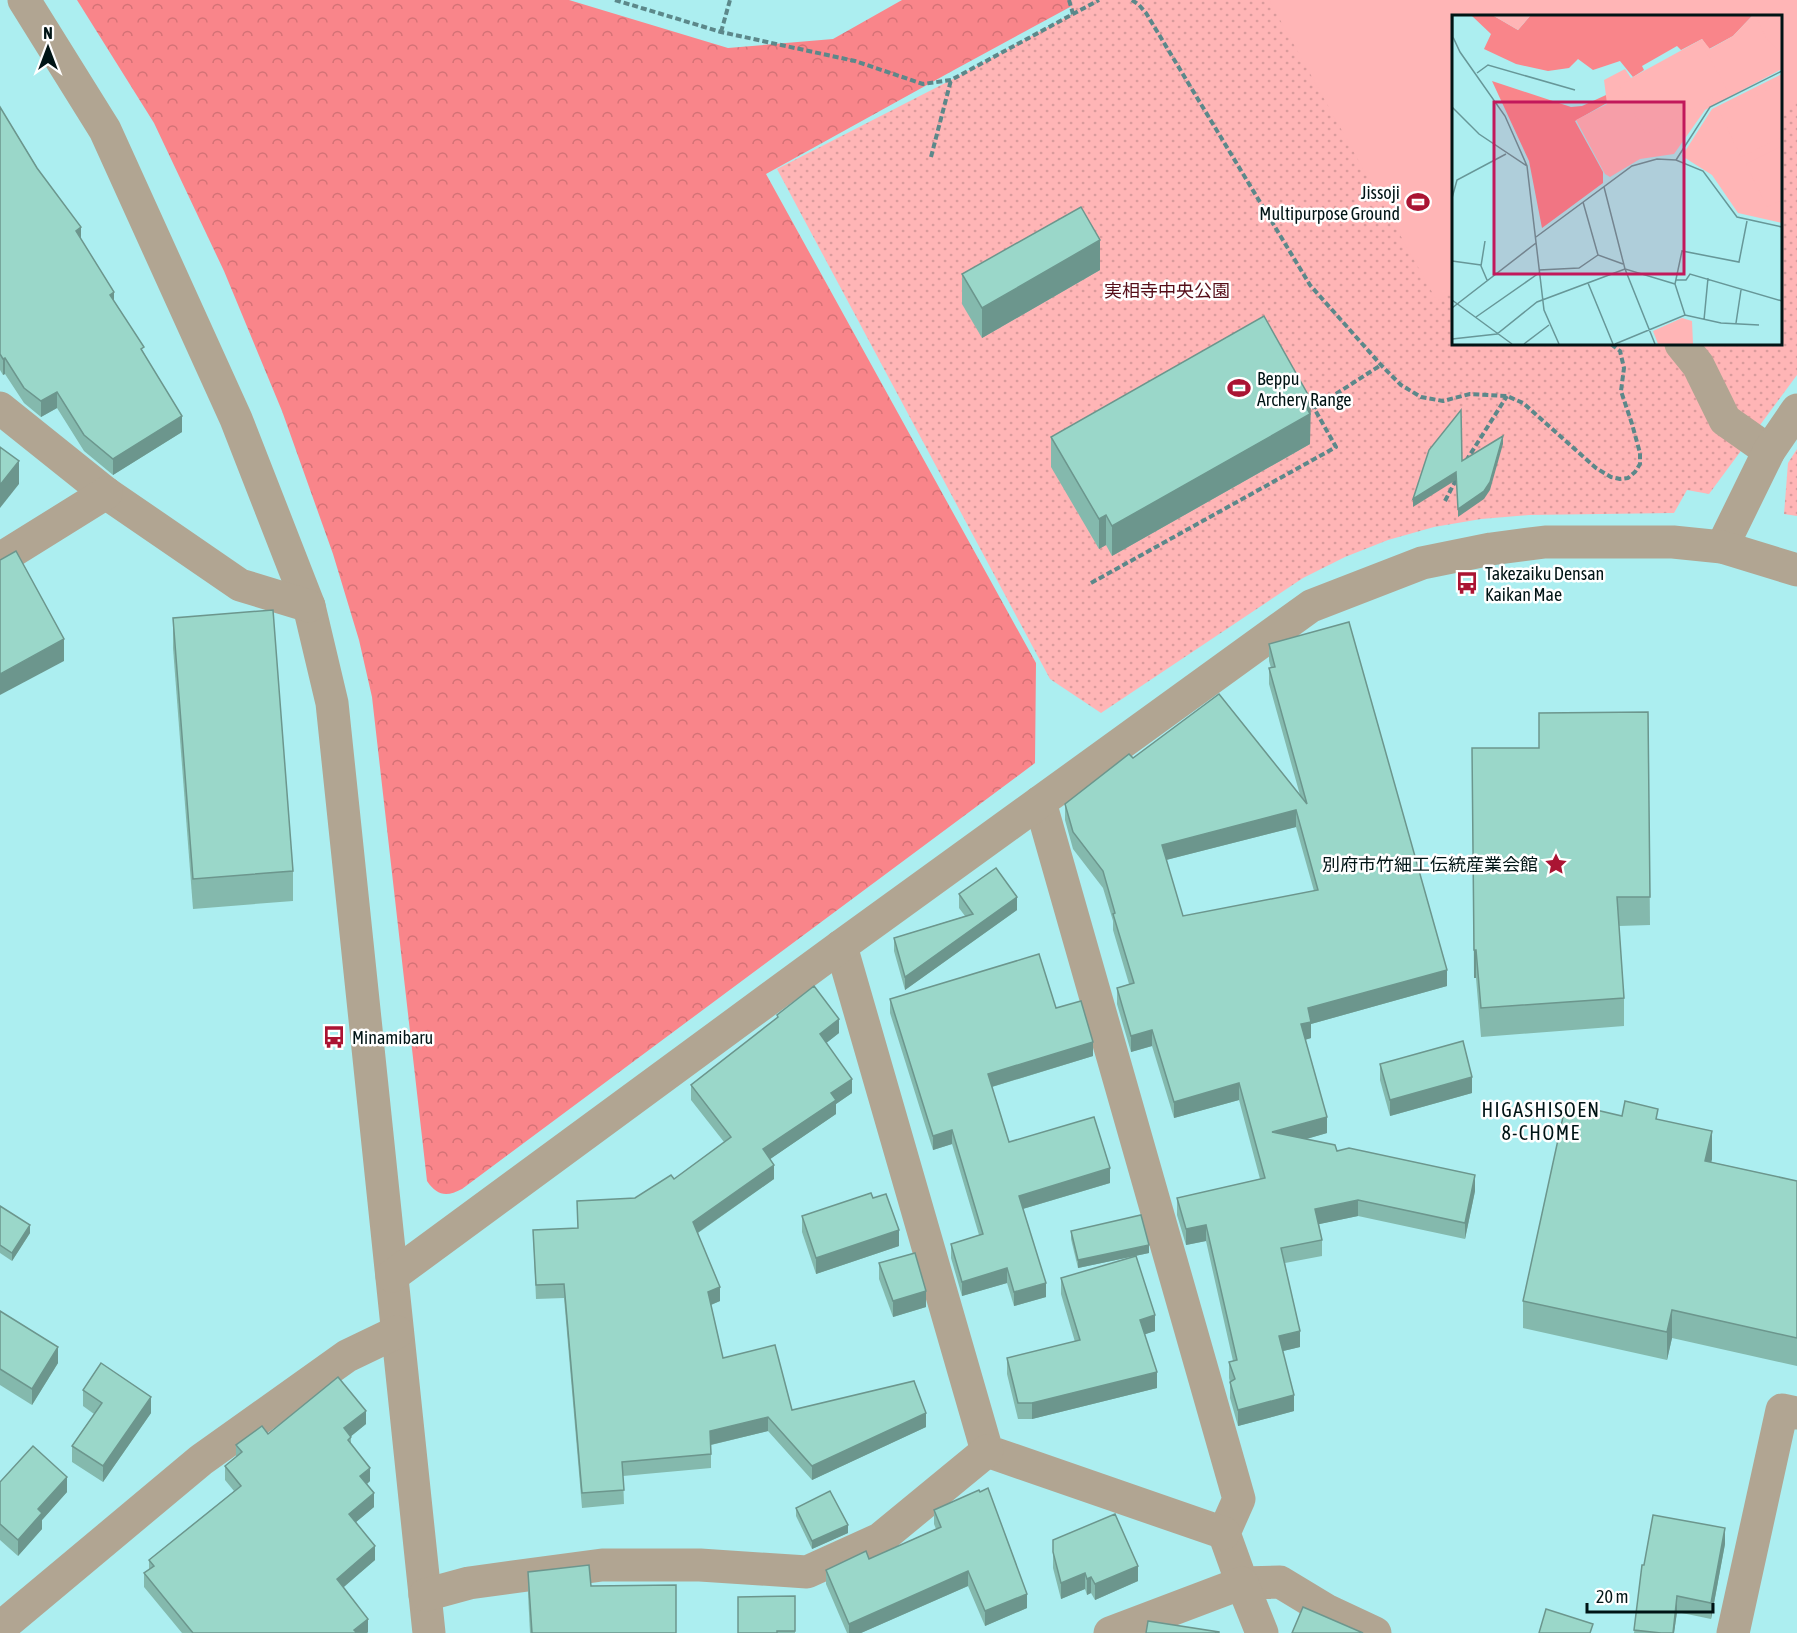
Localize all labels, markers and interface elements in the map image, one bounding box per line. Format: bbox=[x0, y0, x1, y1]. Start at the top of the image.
inset map bbox=[1452, 15, 1782, 345]
north arrow bbox=[18, 18, 78, 78]
text: N bbox=[43, 24, 53, 42]
place label: Jissoji Multipurpose Ground bbox=[1259, 182, 1400, 224]
sports icon: Jissoji Multipurpose Ground bbox=[1405, 189, 1431, 215]
park label: 実相寺中央公園 bbox=[1104, 280, 1230, 301]
place label: Beppu Archery Range bbox=[1257, 368, 1352, 410]
sports icon: Beppu Archery Range bbox=[1226, 375, 1252, 401]
place label: Takezaiku Densan Kaikan Mae bbox=[1485, 563, 1604, 605]
bus stop icon: Takezaiku Densan Kaikan Mae bbox=[1454, 570, 1480, 596]
place icon: 別府市竹細工伝統産業会館 bbox=[1543, 851, 1569, 877]
place label: 別府市竹細工伝統産業会館 bbox=[1322, 854, 1538, 875]
bus stop icon: Minamibaru bbox=[321, 1024, 347, 1050]
place label: Minamibaru bbox=[352, 1027, 433, 1048]
district label: HIGASHISOEN 8-CHOME bbox=[1481, 1098, 1601, 1144]
scale bar bbox=[1587, 1576, 1713, 1614]
text: 20 m bbox=[1596, 1586, 1628, 1607]

